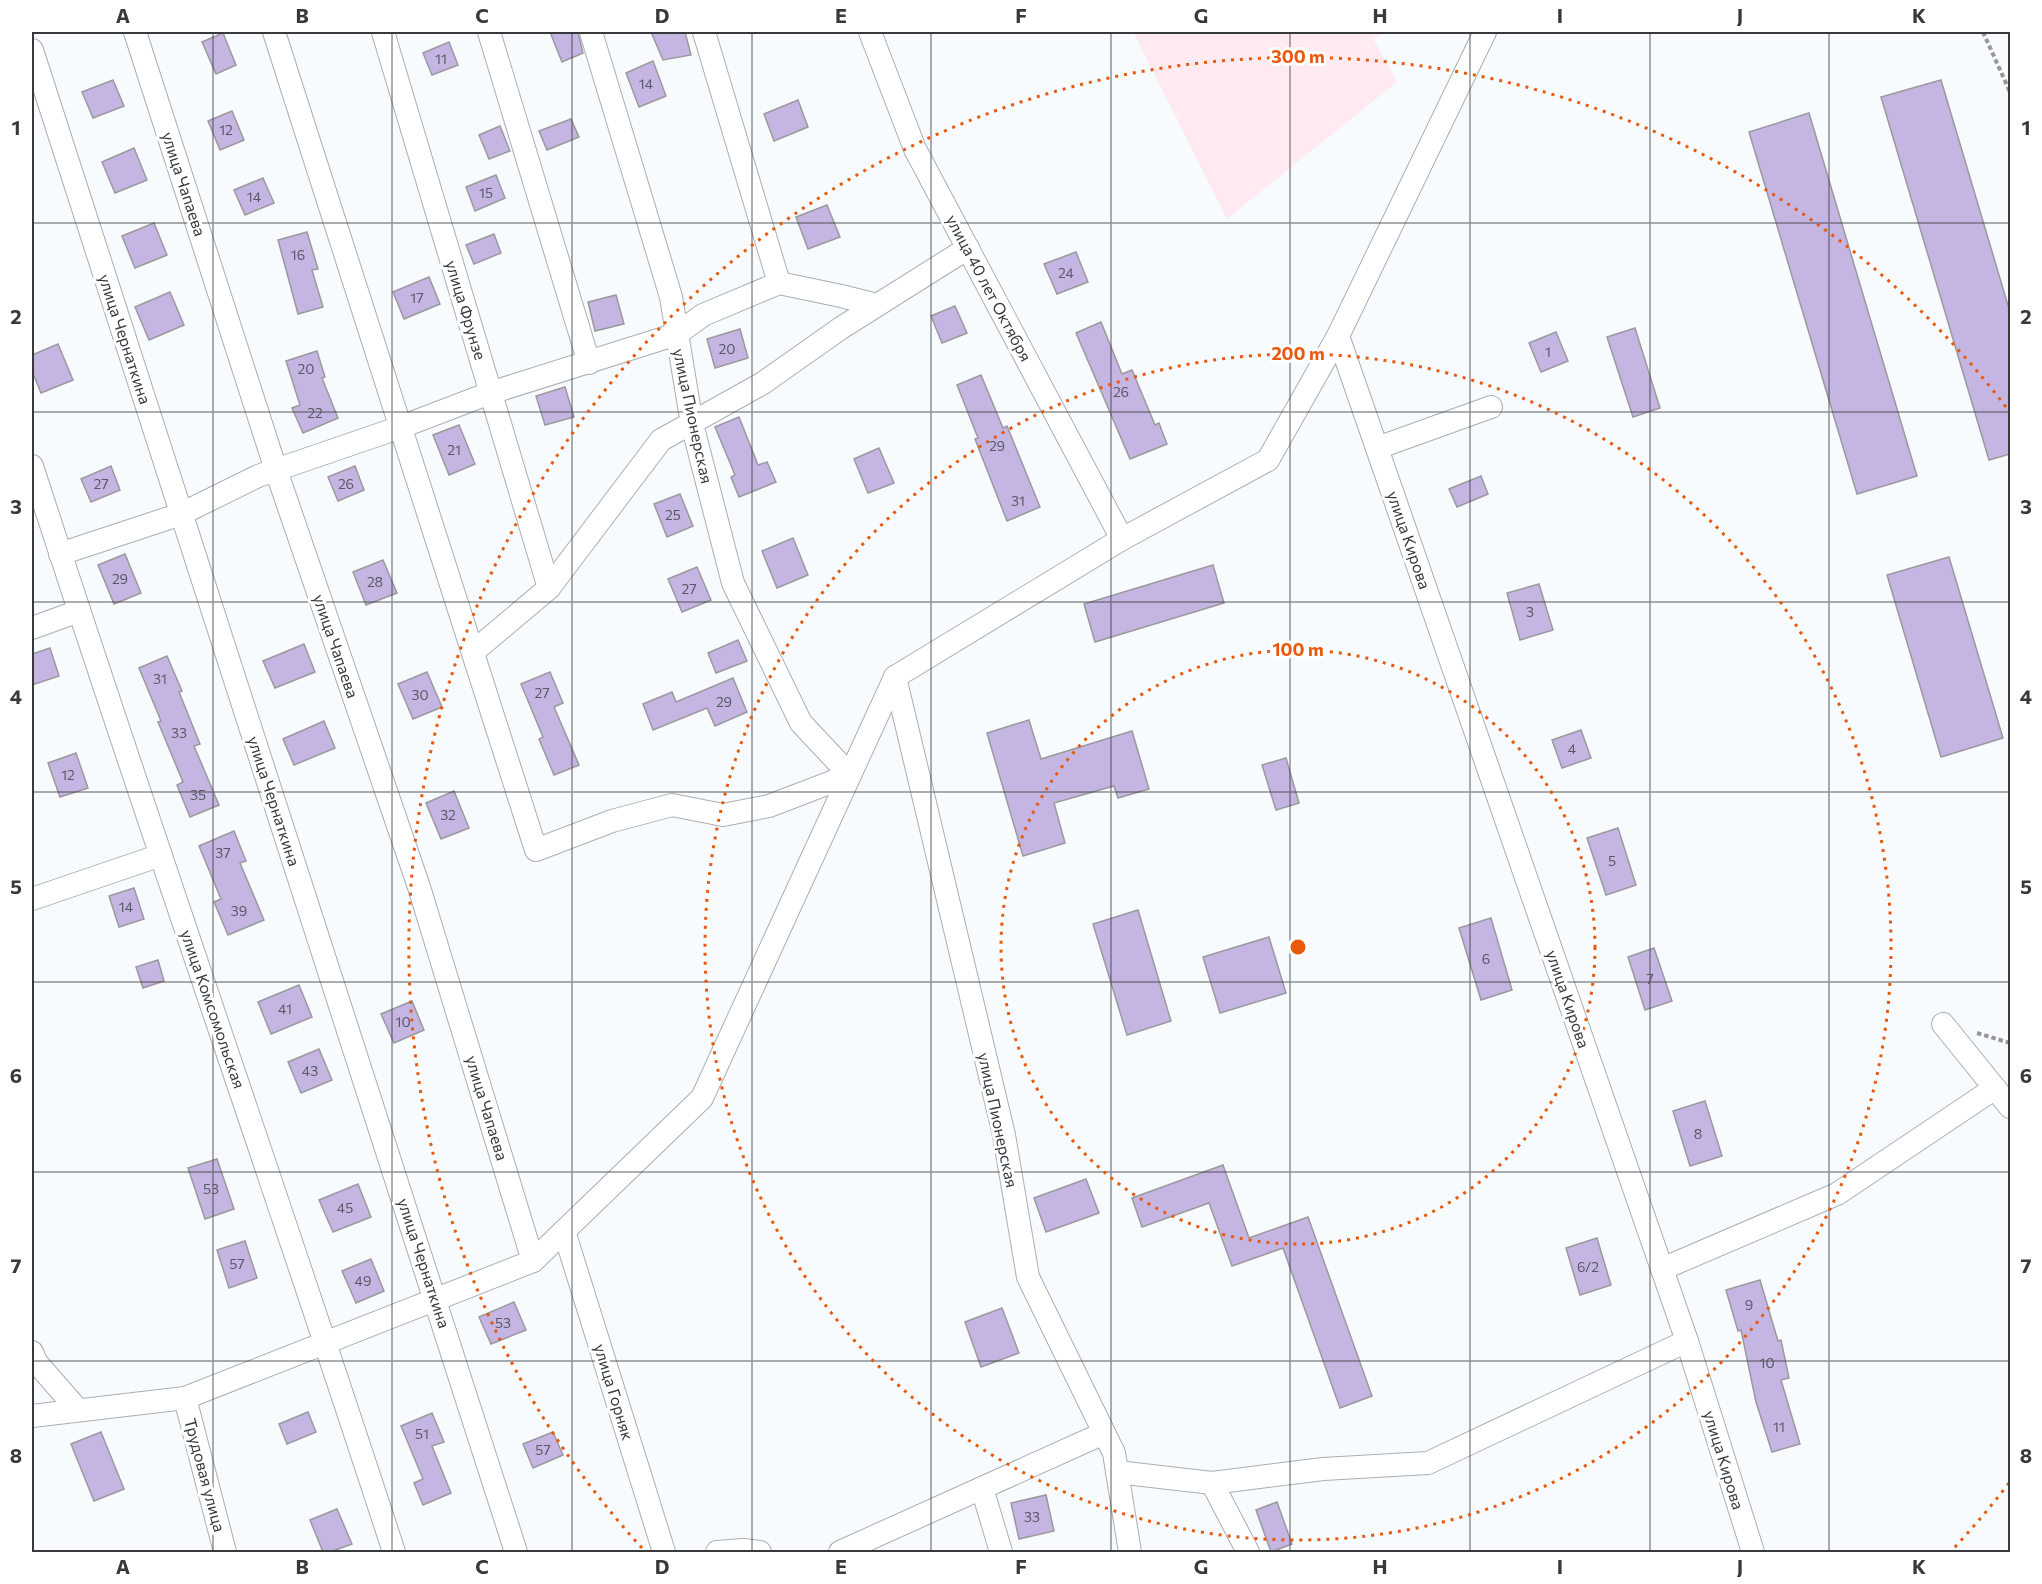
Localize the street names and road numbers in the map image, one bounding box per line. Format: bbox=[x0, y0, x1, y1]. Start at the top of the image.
street label: улица Чапаева bbox=[159, 129, 210, 238]
street label: улица 40 лет Октября bbox=[943, 211, 1036, 364]
street label: улица Фрунзе bbox=[442, 258, 491, 362]
street label: улица Чернаткина bbox=[96, 271, 155, 406]
street label: улица Пионерская bbox=[670, 347, 717, 485]
street label: улица Кирова bbox=[1384, 488, 1435, 591]
street label: улица Чапаева bbox=[310, 591, 363, 700]
street label: улица Чернаткина bbox=[245, 733, 304, 868]
street label: улица Комсомольская bbox=[177, 927, 250, 1091]
street label: улица Кирова bbox=[1543, 947, 1594, 1050]
street label: улица Пионерская bbox=[975, 1051, 1022, 1189]
street label: улица Чапаева bbox=[463, 1053, 512, 1163]
street label: улица Чернаткина bbox=[395, 1195, 454, 1330]
street label: улица Горняк bbox=[591, 1341, 638, 1443]
street label: улица Кирова bbox=[1700, 1408, 1749, 1512]
street label: Трудовая улица bbox=[181, 1416, 230, 1534]

